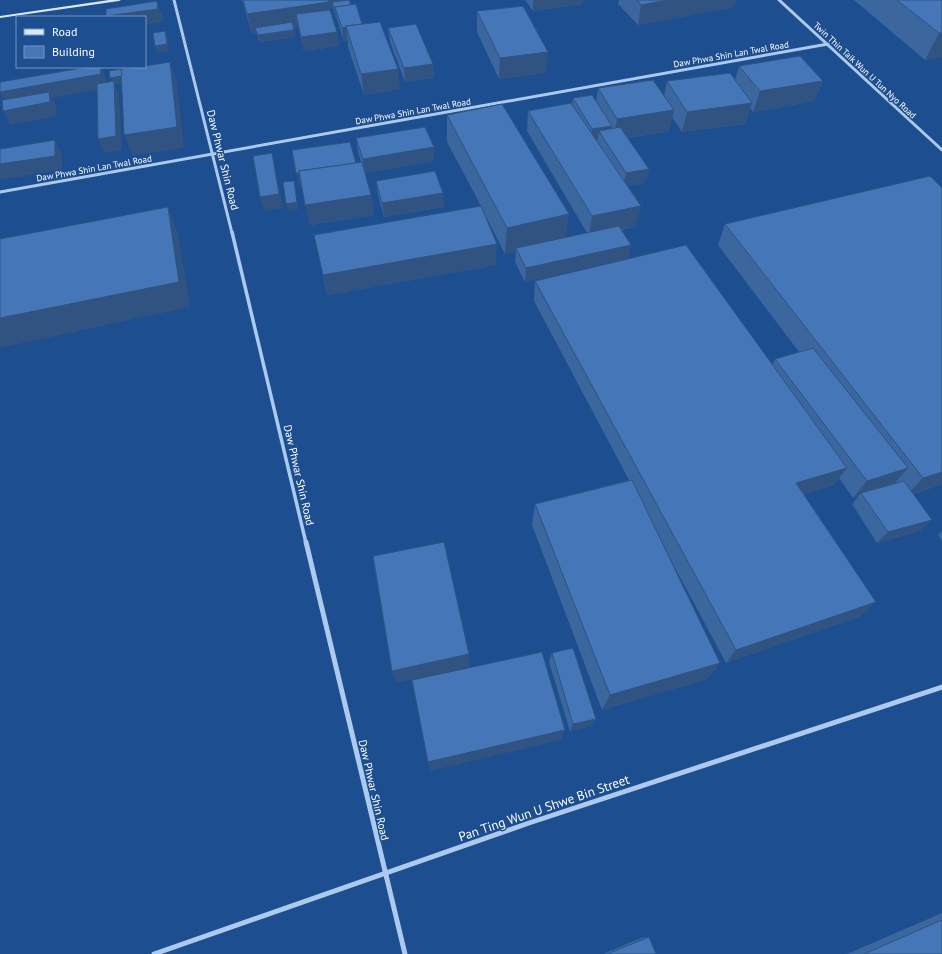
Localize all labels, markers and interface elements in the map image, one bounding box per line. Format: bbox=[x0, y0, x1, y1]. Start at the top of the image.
legend bbox=[16, 16, 146, 68]
street label: Twin Thin Taik Wun U Tun Nyo Road bbox=[811, 19, 919, 121]
text: Road bbox=[52, 24, 77, 39]
street label: Daw Phwa Shin Lan Twal Road bbox=[672, 38, 790, 70]
text: Building bbox=[52, 44, 95, 59]
street label: Daw Phwa Shin Lan Twal Road bbox=[354, 95, 472, 127]
street label: Daw Phwar Shin Road bbox=[204, 108, 242, 212]
street label: Daw Phwa Shin Lan Twal Road bbox=[35, 152, 153, 184]
street label: Daw Phwar Shin Road bbox=[281, 423, 317, 527]
street label: Daw Phwar Shin Road bbox=[356, 738, 392, 842]
street label: Pan Ting Wun U Shwe Bin Street bbox=[456, 771, 632, 845]

